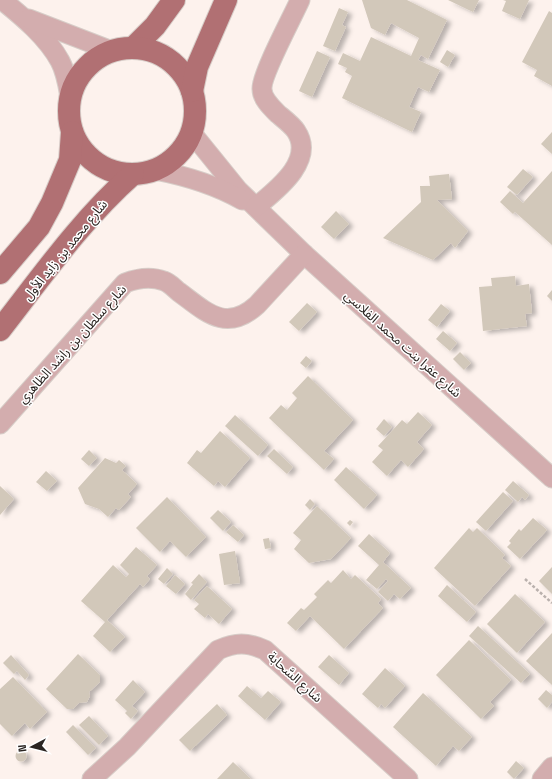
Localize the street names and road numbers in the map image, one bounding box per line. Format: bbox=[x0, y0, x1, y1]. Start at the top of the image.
street label: شارع محمد بن زايد الأول bbox=[19, 196, 113, 305]
street label: شارع سلطان بن راشد الظاهري bbox=[14, 281, 131, 408]
street label: شارع عفرا بنت محمد الفلاسي bbox=[340, 287, 465, 403]
street label: شارع السَّحابة bbox=[263, 648, 326, 708]

